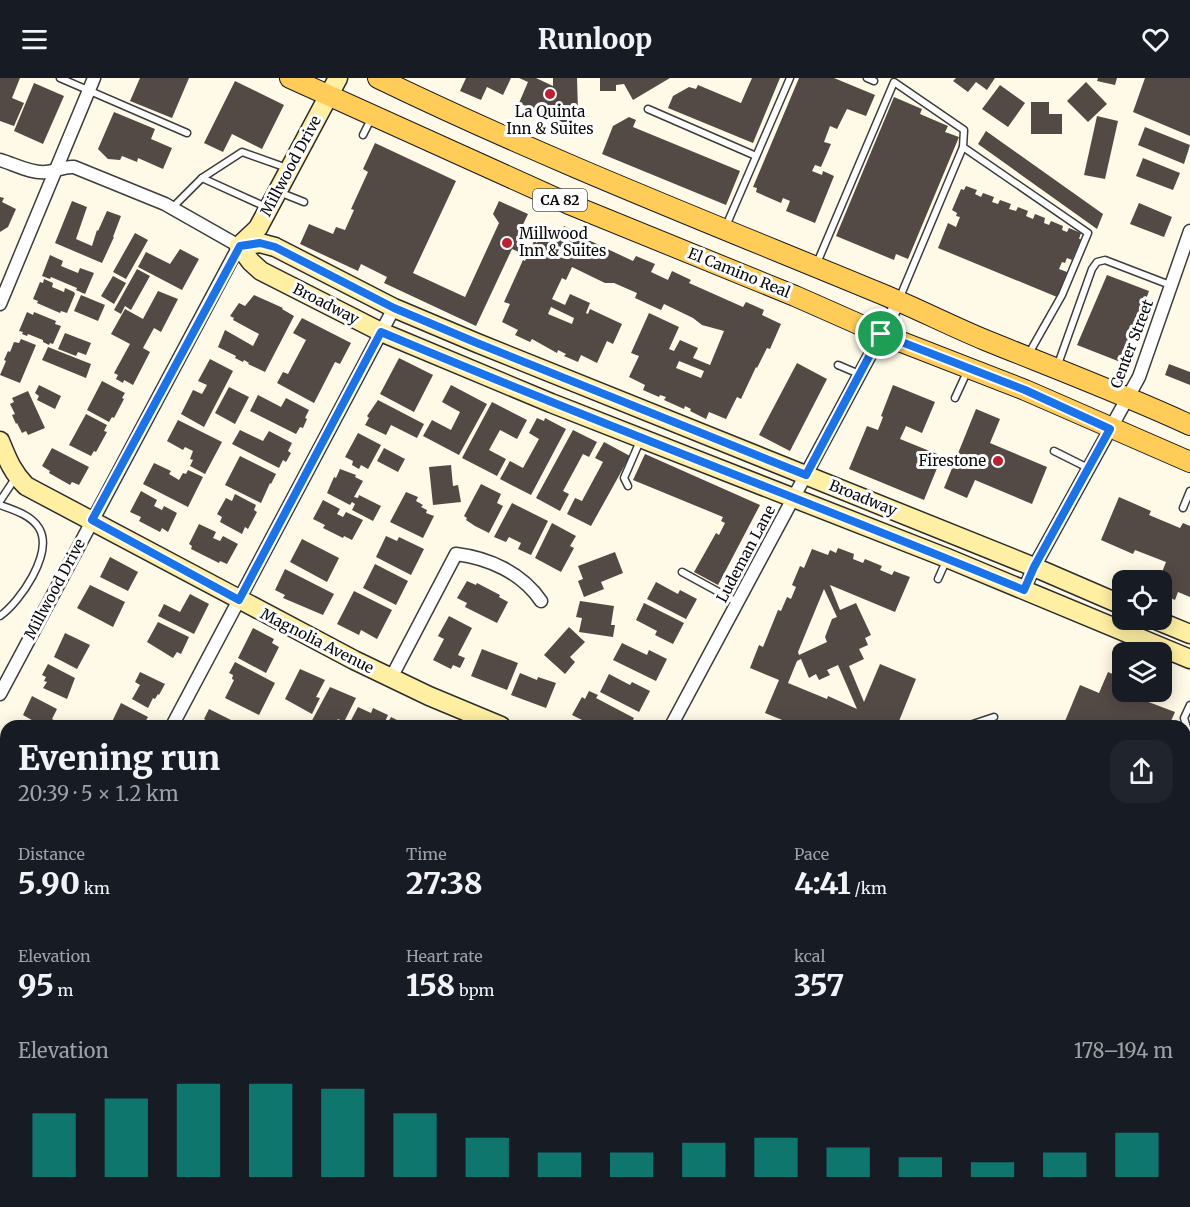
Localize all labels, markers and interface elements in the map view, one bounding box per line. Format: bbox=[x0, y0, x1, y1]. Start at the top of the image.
text: Runloop bbox=[538, 22, 652, 56]
icon: menu bbox=[18, 23, 51, 56]
icon: heart bbox=[1139, 23, 1172, 56]
marker: La Quinta Inn & Suites bbox=[543, 87, 557, 101]
place label: La Quinta Inn & Suites bbox=[506, 102, 594, 138]
street label: Millwood Drive bbox=[256, 112, 325, 219]
road number: CA 82 bbox=[533, 189, 587, 211]
place label: Millwood Inn & Suites bbox=[519, 224, 606, 260]
marker: Millwood Inn & Suites bbox=[500, 236, 514, 250]
street label: El Camino Real bbox=[685, 243, 793, 302]
street label: Broadway bbox=[290, 279, 363, 328]
street label: Center Street bbox=[1106, 297, 1157, 391]
pin bbox=[855, 308, 906, 359]
icon: arrive bbox=[864, 317, 897, 350]
place label: Firestone bbox=[918, 451, 986, 470]
marker: Firestone bbox=[991, 454, 1005, 468]
street label: Broadway bbox=[826, 475, 900, 520]
street label: Ludeman Lane bbox=[712, 502, 779, 606]
street label: Millwood Drive bbox=[20, 535, 89, 642]
map controls bbox=[1112, 570, 1172, 702]
button: locate bbox=[1112, 570, 1172, 630]
street label: Magnolia Avenue bbox=[257, 604, 377, 677]
button: layers bbox=[1112, 642, 1172, 702]
text: Evening run bbox=[18, 738, 220, 779]
button: share bbox=[1110, 740, 1173, 803]
text: 20:39 · 5 × 1.2 km bbox=[18, 781, 179, 806]
text: Distance bbox=[18, 844, 85, 864]
text: Time bbox=[406, 844, 447, 864]
text: Pace bbox=[794, 844, 829, 864]
text: 5.90 bbox=[18, 864, 80, 902]
text: 27:38 bbox=[406, 864, 483, 902]
text: 4:41 bbox=[794, 864, 851, 902]
text: km bbox=[80, 878, 110, 898]
text: /km bbox=[851, 878, 887, 898]
text: Elevation bbox=[18, 946, 91, 966]
text: Heart rate bbox=[406, 946, 483, 966]
text: kcal bbox=[794, 946, 825, 966]
text: 95 bbox=[18, 966, 54, 1004]
text: 158 bbox=[406, 966, 455, 1004]
text: 357 bbox=[794, 966, 844, 1004]
text: m bbox=[54, 980, 73, 1000]
text: bpm bbox=[455, 980, 494, 1000]
text: Elevation bbox=[18, 1038, 109, 1063]
text: 178–194 m bbox=[1074, 1038, 1173, 1063]

